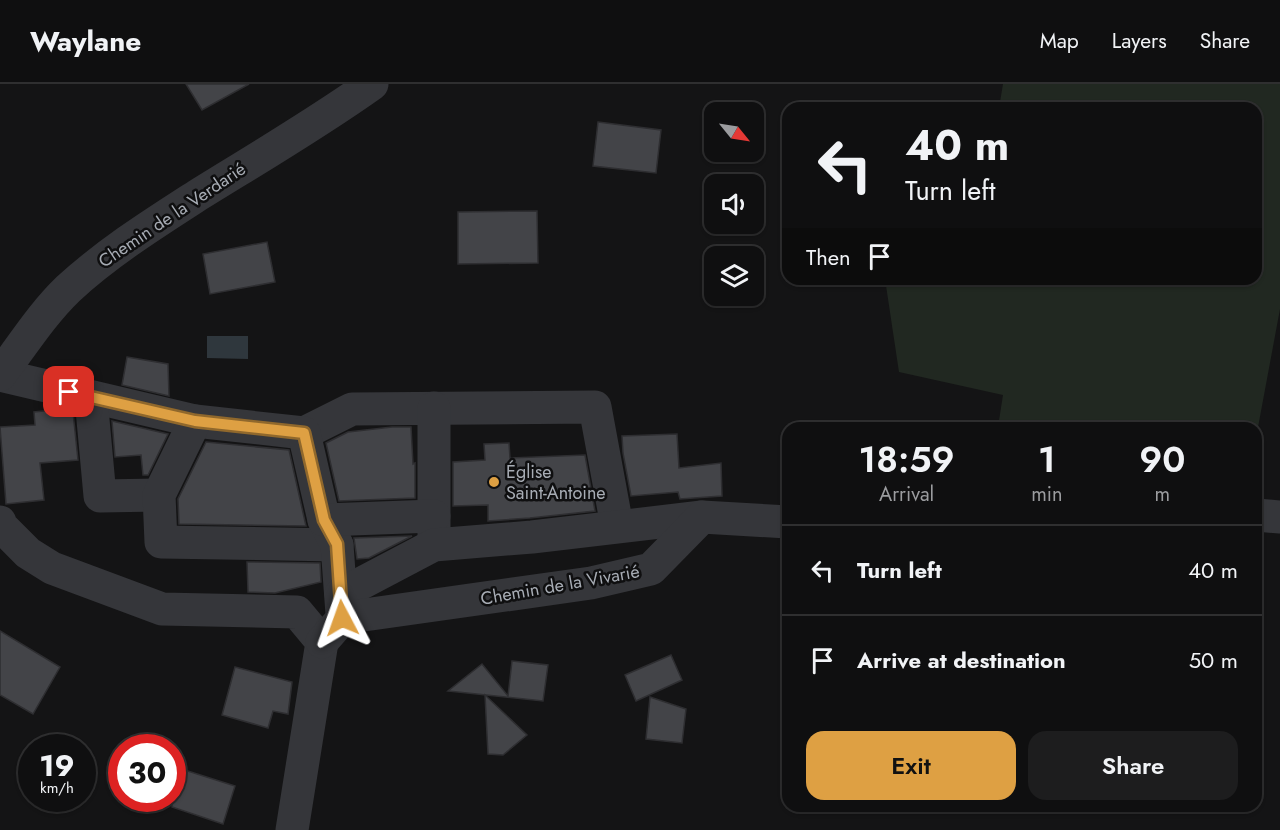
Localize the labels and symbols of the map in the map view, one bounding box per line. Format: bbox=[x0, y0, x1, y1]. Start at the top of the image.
north arrow bbox=[704, 102, 764, 162]
street label: Chemin de la Verdarié bbox=[93, 156, 251, 274]
pin bbox=[43, 366, 94, 417]
place label: Église Saint-Antoine bbox=[506, 459, 606, 506]
marker: Église Saint-Antoine bbox=[487, 475, 501, 489]
street label: Chemin de la Vivarié bbox=[478, 558, 642, 612]
position arrow bbox=[310, 586, 374, 650]
speed limit sign: 30 bbox=[108, 734, 186, 812]

